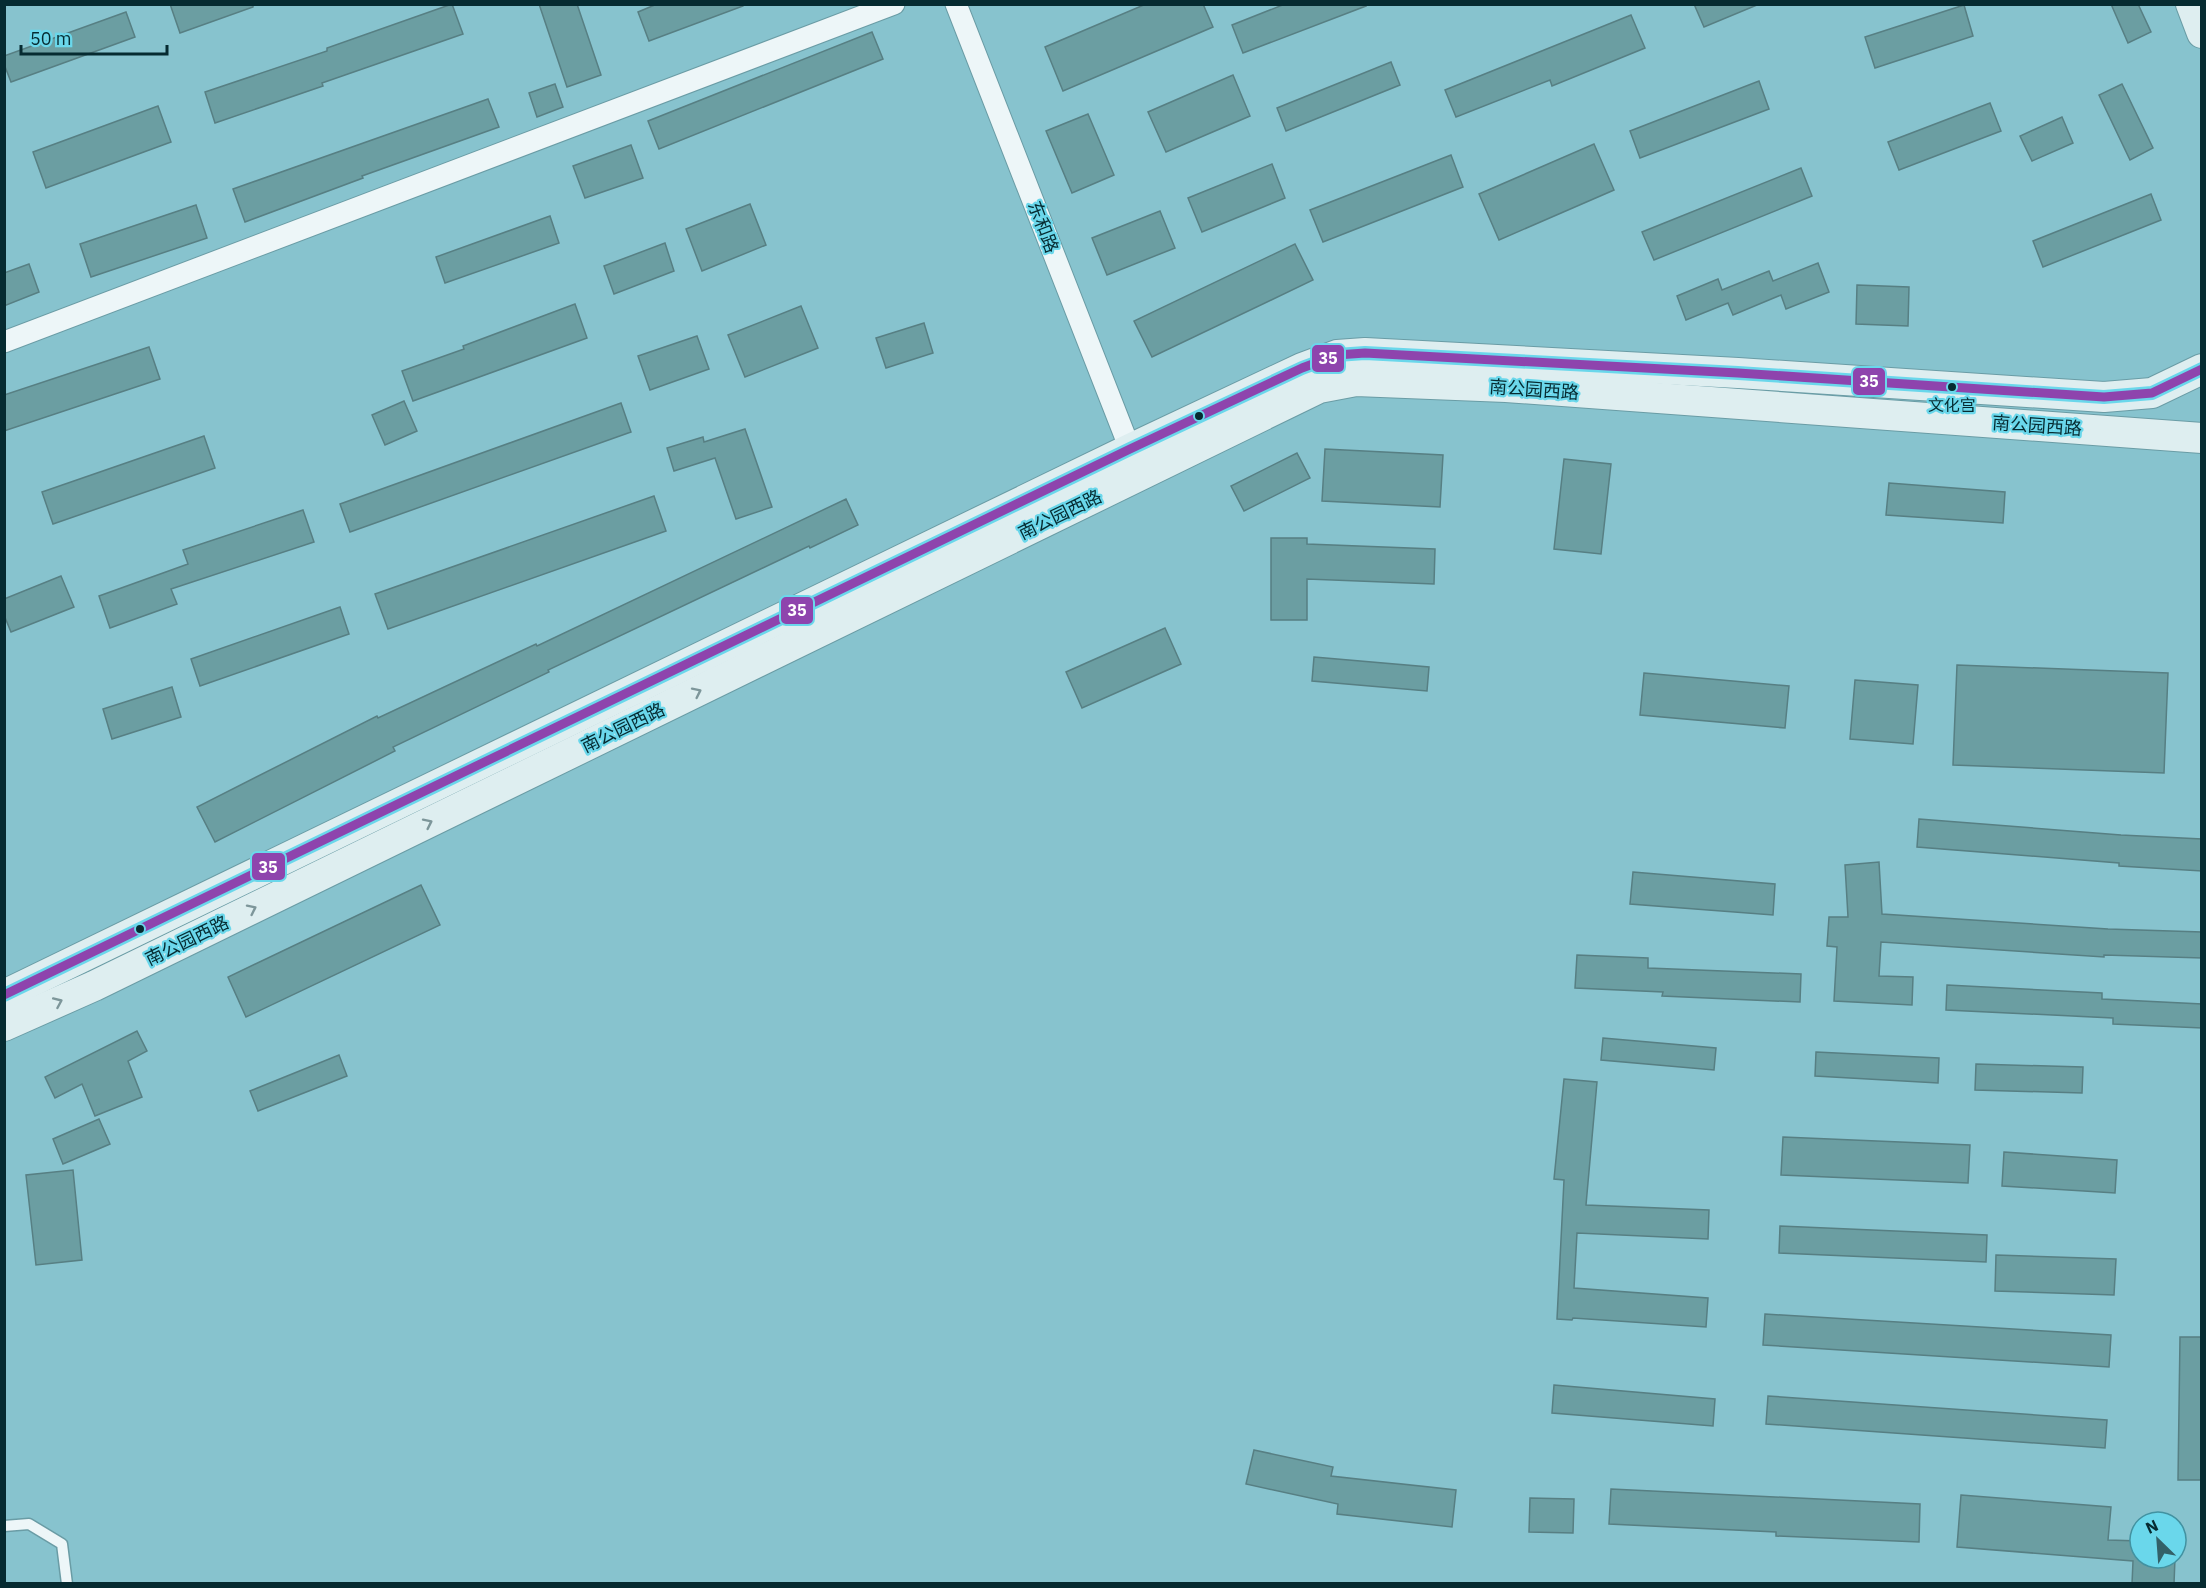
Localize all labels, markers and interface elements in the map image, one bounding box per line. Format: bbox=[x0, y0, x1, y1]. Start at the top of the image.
scale bar bbox=[21, 18, 166, 56]
text: 50 m bbox=[30, 27, 72, 50]
street label: 东和路 bbox=[1023, 197, 1064, 256]
line badge: 35 bbox=[1311, 344, 1345, 373]
text: 35 bbox=[1318, 348, 1338, 368]
line badge: 35 bbox=[1852, 367, 1886, 396]
text: 35 bbox=[1859, 371, 1879, 391]
street label: 南公园西路 bbox=[1488, 375, 1580, 404]
marker: 文化宫 bbox=[1946, 381, 1958, 393]
place label: 文化宫 bbox=[1928, 395, 1976, 415]
unlabelled marker bbox=[1193, 410, 1205, 422]
street label: 南公园西路 bbox=[1991, 411, 2083, 440]
street label: 南公园西路 bbox=[1014, 484, 1105, 545]
line badge: 35 bbox=[780, 596, 814, 625]
text: 35 bbox=[787, 600, 807, 620]
one-way arrow bbox=[691, 688, 702, 699]
street label: 南公园西路 bbox=[577, 697, 668, 758]
one-way arrow bbox=[421, 819, 432, 831]
line badge: 35 bbox=[251, 852, 286, 881]
text: 35 bbox=[258, 857, 278, 877]
one-way arrow bbox=[246, 904, 257, 916]
street label: 南公园西路 bbox=[141, 910, 232, 971]
unlabelled marker bbox=[134, 923, 146, 935]
one-way arrow bbox=[51, 998, 62, 1010]
north arrow bbox=[2128, 1510, 2188, 1570]
text: N bbox=[2142, 1515, 2161, 1538]

